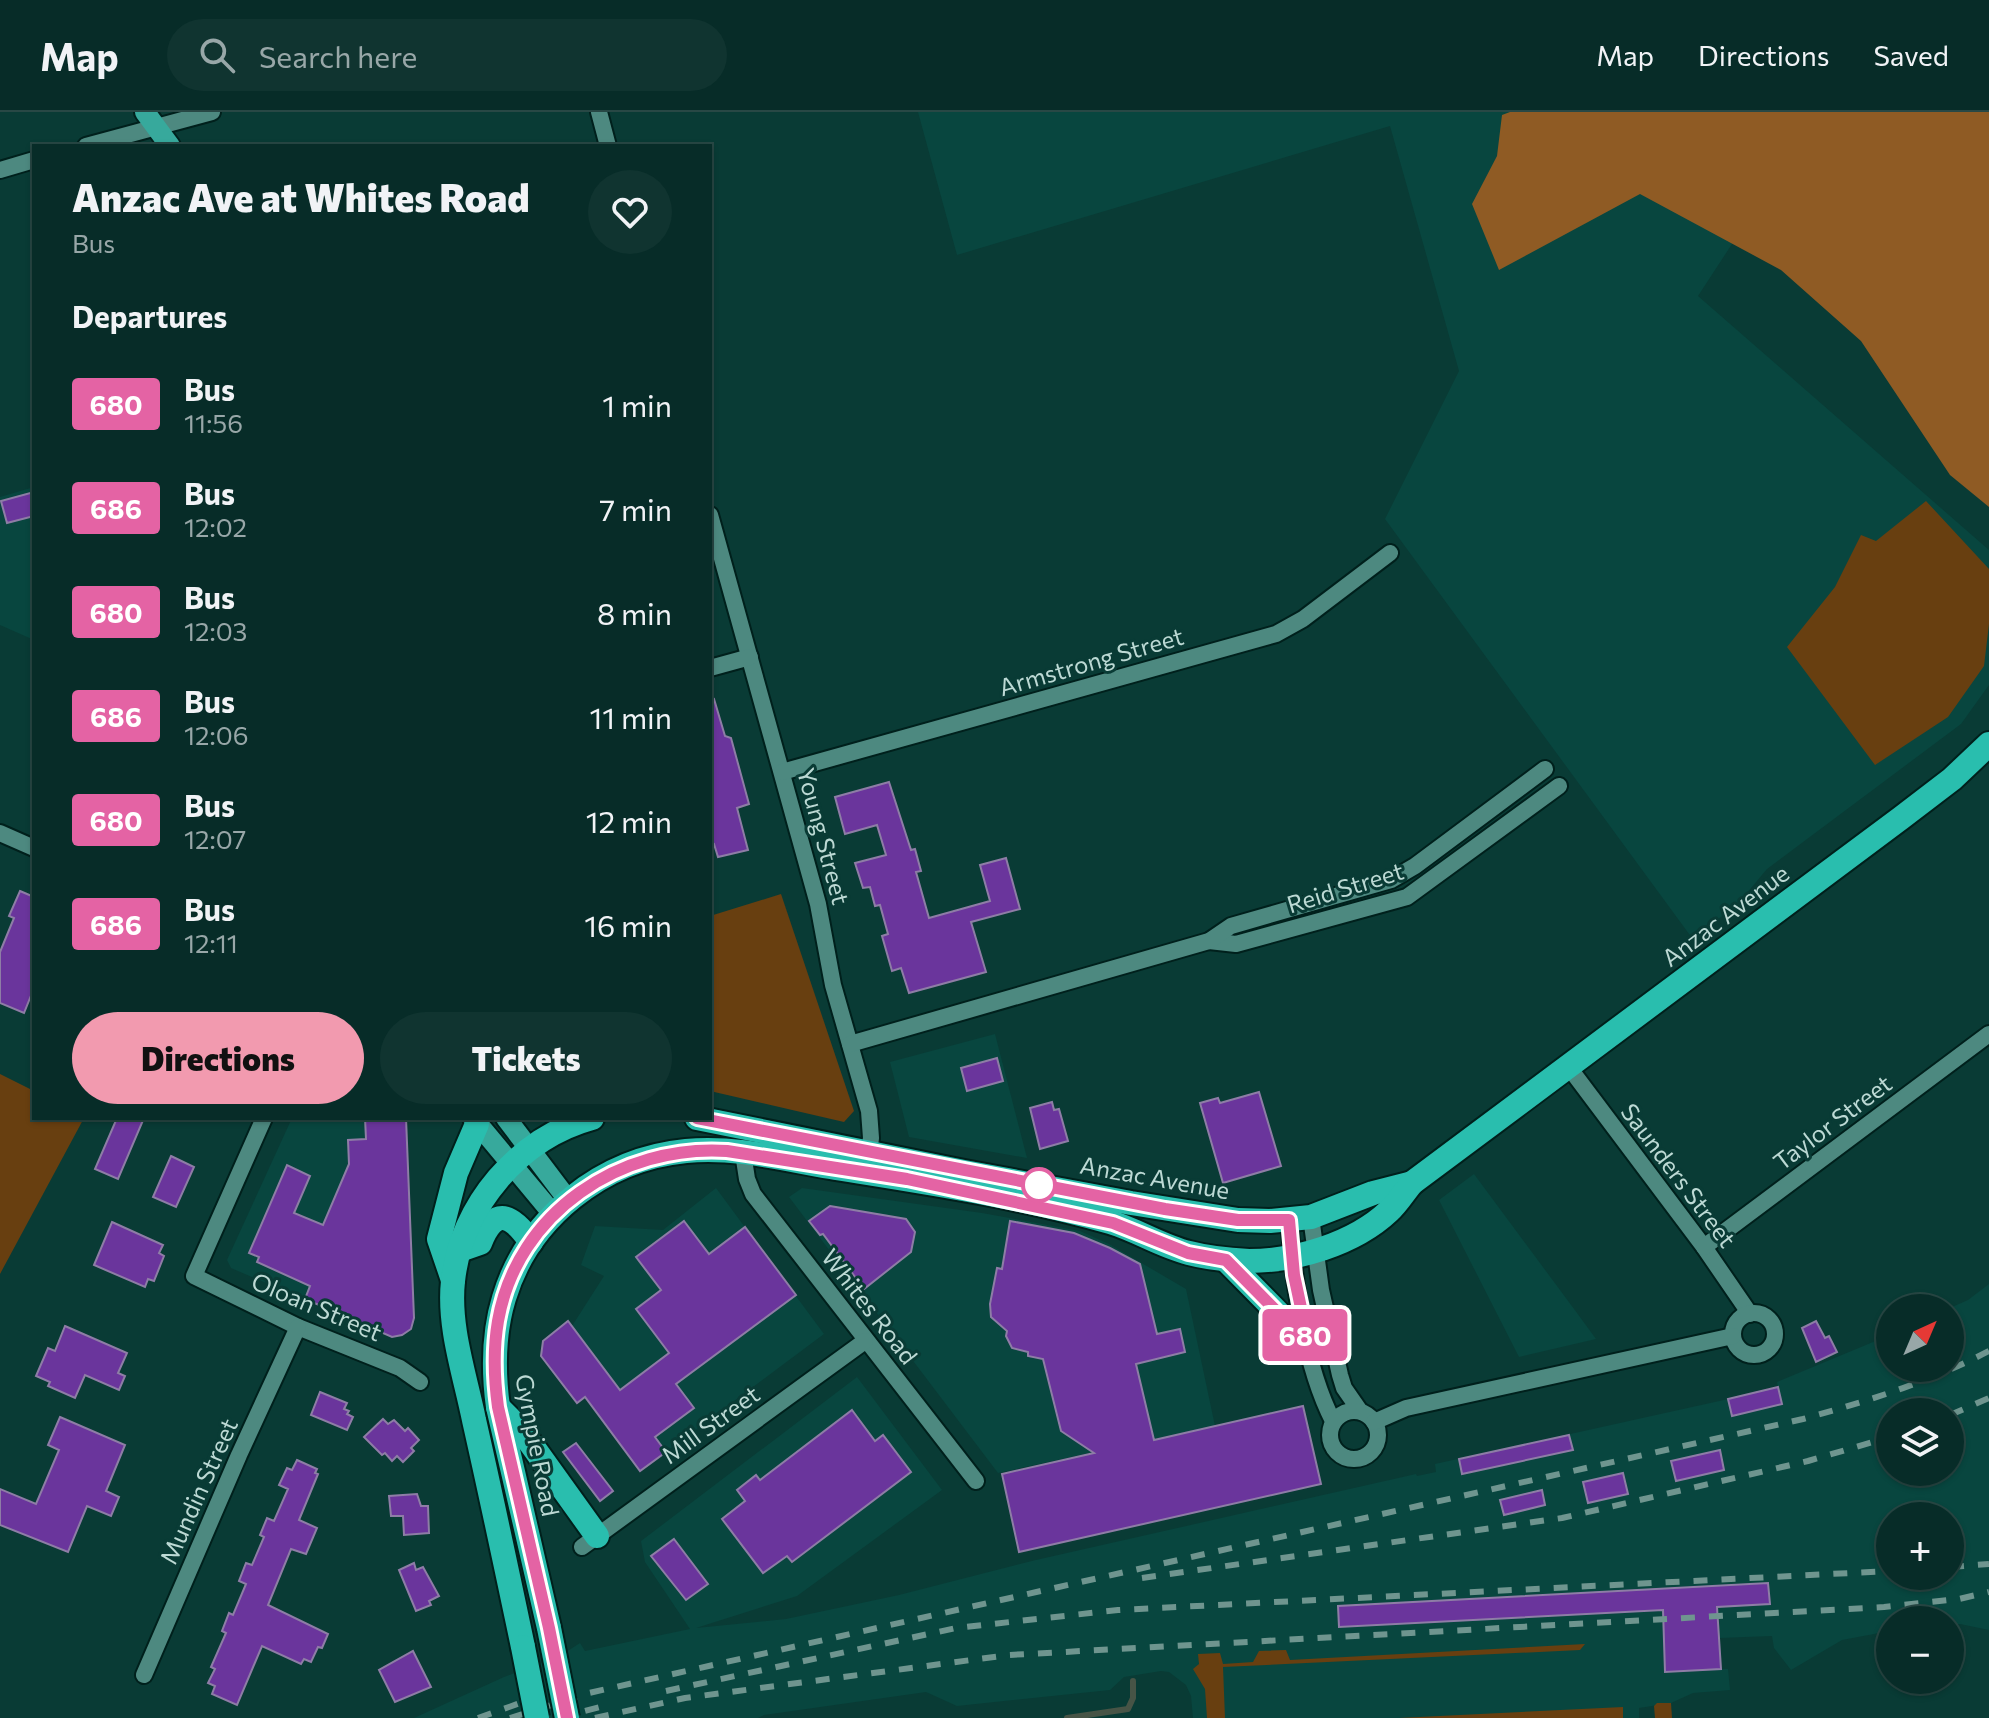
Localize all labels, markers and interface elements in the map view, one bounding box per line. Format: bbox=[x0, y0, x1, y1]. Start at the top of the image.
search box bbox=[167, 19, 727, 91]
text: Map bbox=[40, 32, 119, 79]
icon: search bbox=[195, 33, 239, 77]
text: Search here bbox=[259, 37, 417, 74]
text: Map bbox=[1596, 38, 1654, 72]
text: Directions bbox=[1698, 38, 1829, 72]
text: Saved bbox=[1873, 38, 1949, 72]
button: heart bbox=[588, 170, 672, 254]
text: Anzac Ave at Whites Road bbox=[72, 173, 530, 220]
text: Bus bbox=[72, 227, 115, 258]
text: Departures bbox=[72, 297, 227, 334]
text: Bus bbox=[184, 370, 235, 407]
text: 1 min bbox=[602, 386, 672, 423]
text: 680 bbox=[89, 387, 143, 421]
text: 11:56 bbox=[184, 407, 243, 438]
text: Bus bbox=[184, 474, 235, 511]
text: 7 min bbox=[599, 490, 672, 527]
text: 686 bbox=[90, 491, 142, 525]
text: 12:02 bbox=[184, 511, 247, 542]
text: Bus bbox=[184, 578, 235, 615]
text: 8 min bbox=[597, 594, 672, 631]
text: 680 bbox=[89, 595, 143, 629]
text: 12:03 bbox=[184, 615, 247, 646]
street label: Armstrong Street bbox=[995, 621, 1187, 701]
text: Bus bbox=[184, 682, 235, 719]
text: 11 min bbox=[590, 698, 672, 735]
text: 686 bbox=[90, 699, 142, 733]
text: 12:06 bbox=[184, 719, 248, 750]
street label: Young Street bbox=[792, 764, 856, 908]
text: Bus bbox=[184, 786, 235, 823]
text: 12 min bbox=[586, 802, 672, 839]
text: 680 bbox=[89, 803, 143, 837]
text: 12:07 bbox=[184, 823, 246, 854]
street label: Reid Street bbox=[1283, 855, 1407, 918]
street label: Anzac Avenue bbox=[1656, 858, 1794, 972]
text: Bus bbox=[184, 890, 235, 927]
text: 16 min bbox=[584, 906, 672, 943]
text: 686 bbox=[90, 907, 142, 941]
text: 12:11 bbox=[184, 927, 238, 958]
button: Directions bbox=[72, 1012, 364, 1104]
button: Tickets bbox=[380, 1012, 672, 1104]
street label: Taylor Street bbox=[1767, 1068, 1897, 1176]
street label: Saunders Street bbox=[1615, 1097, 1743, 1253]
street label: Anzac Avenue bbox=[1078, 1150, 1232, 1204]
unlabelled marker bbox=[1022, 1168, 1056, 1202]
street label: Whites Road bbox=[816, 1243, 924, 1369]
street label: Oloan Street bbox=[247, 1266, 387, 1347]
north arrow bbox=[1876, 1294, 1964, 1382]
map controls bbox=[1876, 1294, 1964, 1694]
line badge: 680 bbox=[1259, 1309, 1351, 1361]
text: 680 bbox=[1278, 1318, 1332, 1352]
street label: Gympie Road bbox=[510, 1372, 566, 1518]
street label: Mill Street bbox=[655, 1379, 765, 1469]
button: layers bbox=[1876, 1398, 1964, 1486]
street label: Mundin Street bbox=[153, 1414, 243, 1568]
button: + bbox=[1876, 1502, 1964, 1590]
button: − bbox=[1876, 1606, 1964, 1694]

